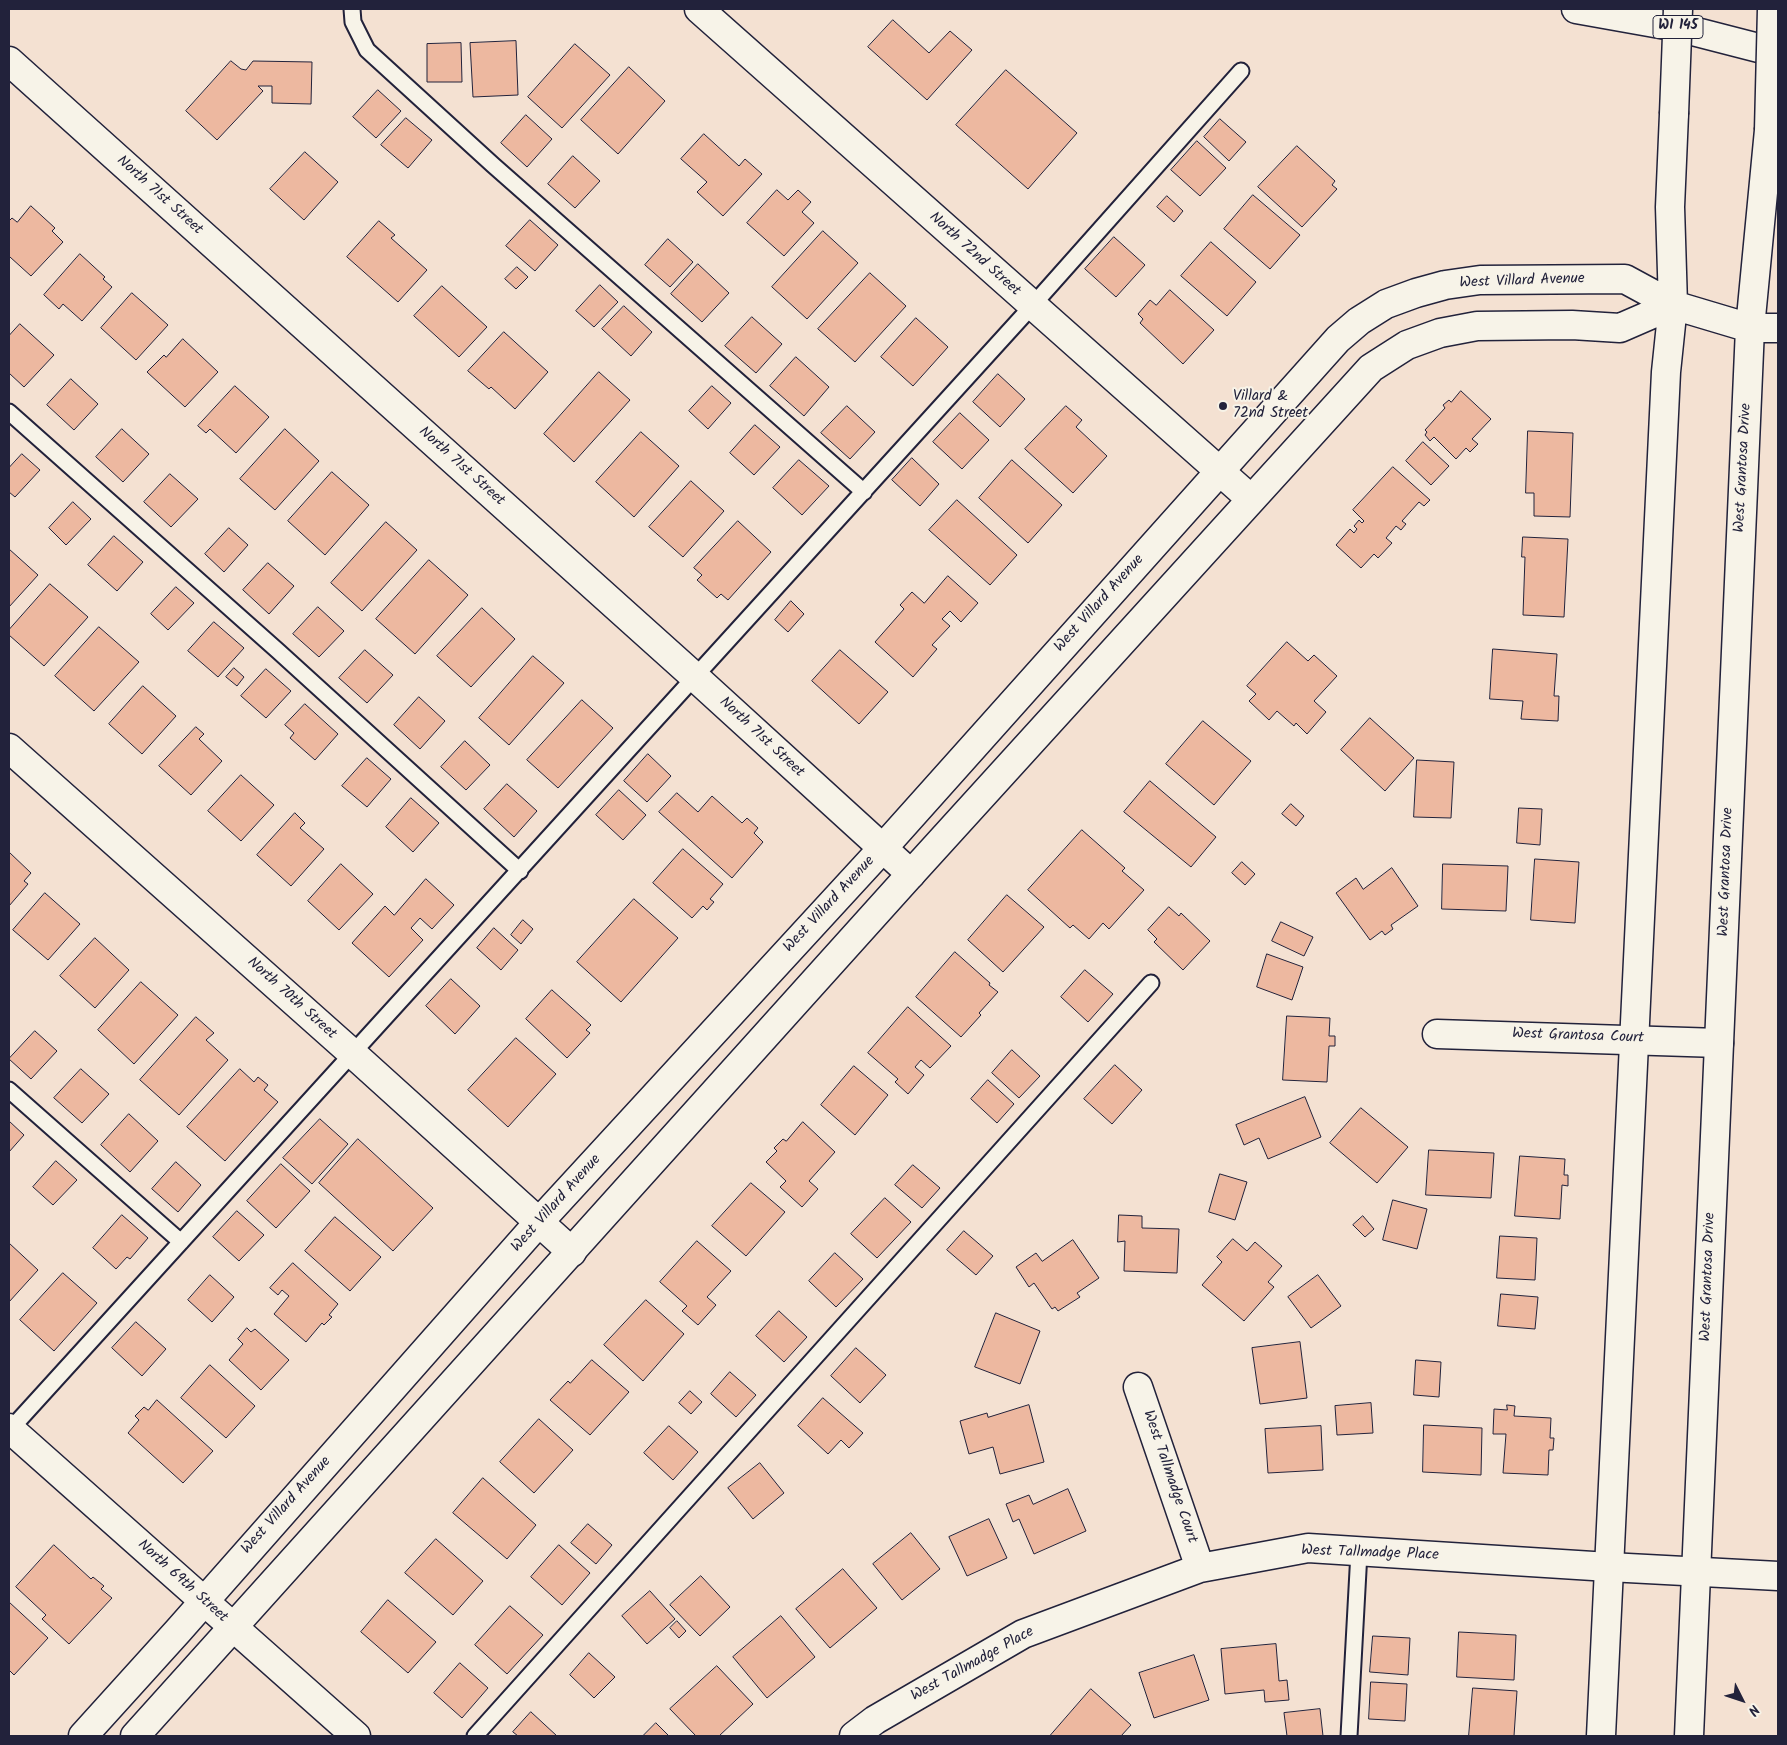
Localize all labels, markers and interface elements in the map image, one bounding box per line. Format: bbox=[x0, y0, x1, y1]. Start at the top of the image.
road number: WI 145 bbox=[1653, 16, 1703, 38]
street label: North 71st Street bbox=[112, 153, 206, 239]
street label: North 72nd Street bbox=[925, 209, 1023, 301]
street label: West Villard Avenue bbox=[1459, 271, 1585, 293]
place label: Villard & 72nd Street bbox=[1233, 388, 1308, 423]
marker: Villard & 72nd Street bbox=[1217, 400, 1229, 412]
street label: West Grantosa Drive bbox=[1732, 403, 1756, 533]
street label: North 71st Street bbox=[414, 424, 508, 510]
street label: West Villard Avenue bbox=[1051, 551, 1149, 657]
street label: North 71st Street bbox=[715, 694, 807, 782]
street label: West Grantosa Drive bbox=[1716, 807, 1738, 937]
street label: West Villard Avenue bbox=[781, 853, 879, 957]
street label: North 70th Street bbox=[243, 954, 339, 1044]
street label: West Grantosa Court bbox=[1512, 1026, 1644, 1048]
street label: West Villard Avenue bbox=[508, 1151, 606, 1257]
street label: West Grantosa Drive bbox=[1698, 1212, 1720, 1342]
street label: West Tallmadge Court bbox=[1138, 1408, 1200, 1546]
street label: West Villard Avenue bbox=[238, 1453, 336, 1559]
street label: North 69th Street bbox=[133, 1537, 231, 1627]
street label: West Tallmadge Place bbox=[1301, 1543, 1439, 1565]
street label: West Tallmadge Place bbox=[908, 1624, 1038, 1706]
north arrow bbox=[1717, 1675, 1767, 1725]
text: N bbox=[1742, 1699, 1765, 1720]

